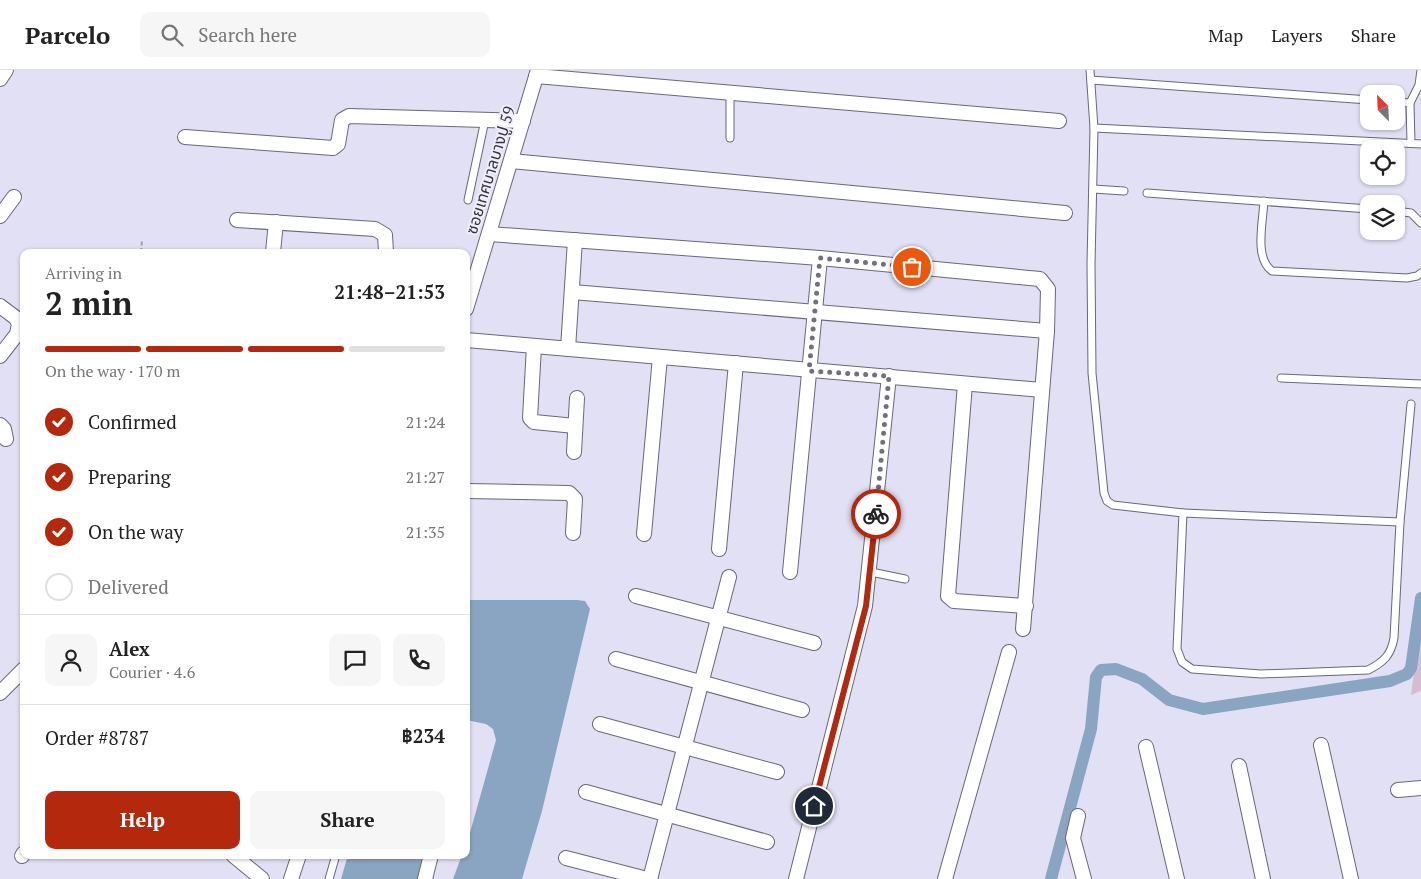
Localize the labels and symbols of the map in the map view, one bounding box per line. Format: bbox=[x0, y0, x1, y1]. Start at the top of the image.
north arrow bbox=[1360, 85, 1405, 130]
street label: ซอยเทศบาลบางปู 59 bbox=[460, 103, 520, 237]
pin bbox=[891, 246, 933, 288]
courier bbox=[851, 489, 901, 539]
pin bbox=[793, 785, 835, 827]

